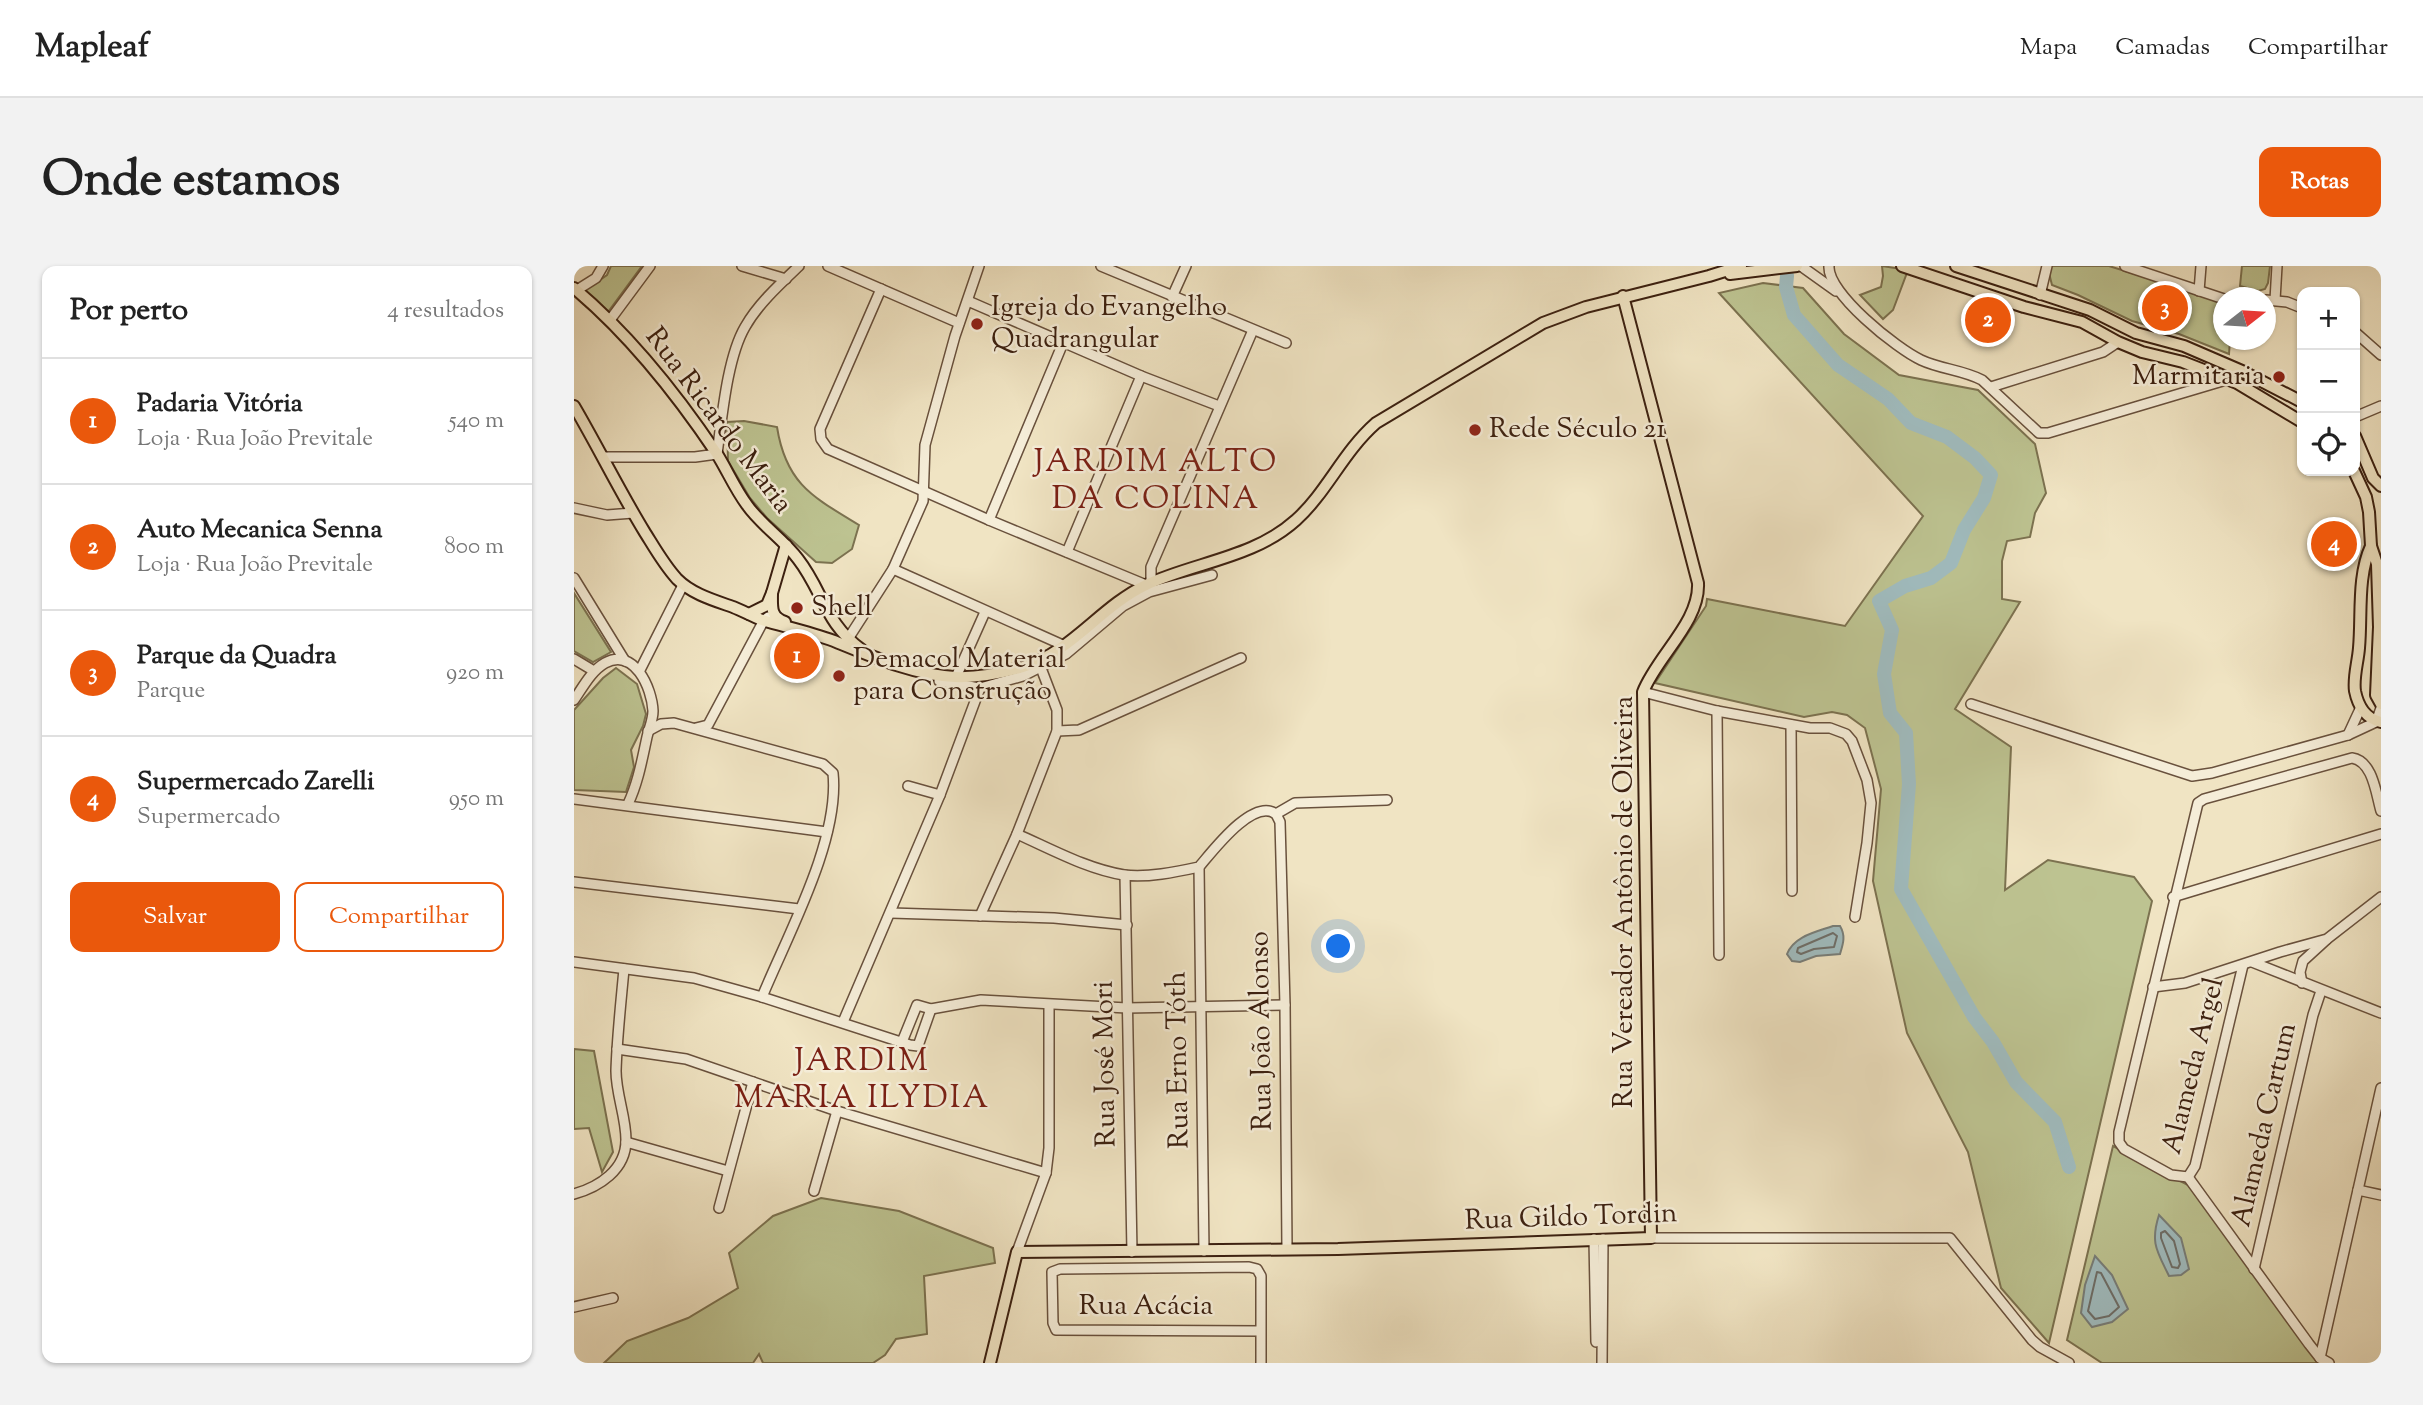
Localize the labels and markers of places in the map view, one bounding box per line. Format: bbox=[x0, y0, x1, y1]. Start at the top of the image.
pin: 3 bbox=[2142, 282, 2188, 334]
place label: Igreja do Evangelho Quadrangular bbox=[991, 288, 1227, 360]
pin: 2 bbox=[1965, 294, 2011, 346]
marker: Igreja do Evangelho Quadrangular bbox=[969, 316, 985, 332]
place label: Marmitaria bbox=[2132, 357, 2265, 397]
marker: Marmitaria bbox=[2271, 369, 2287, 385]
place label: Rede Século 21 bbox=[1489, 410, 1666, 450]
marker: Rede Século 21 bbox=[1467, 422, 1483, 438]
pin: 4 bbox=[2311, 518, 2357, 570]
place label: Shell bbox=[811, 588, 873, 628]
marker: Shell bbox=[789, 600, 805, 616]
pin: 1 bbox=[774, 630, 820, 682]
place label: Demacol Material para Construção bbox=[853, 640, 1066, 712]
marker: Demacol Material para Construção bbox=[831, 668, 847, 684]

